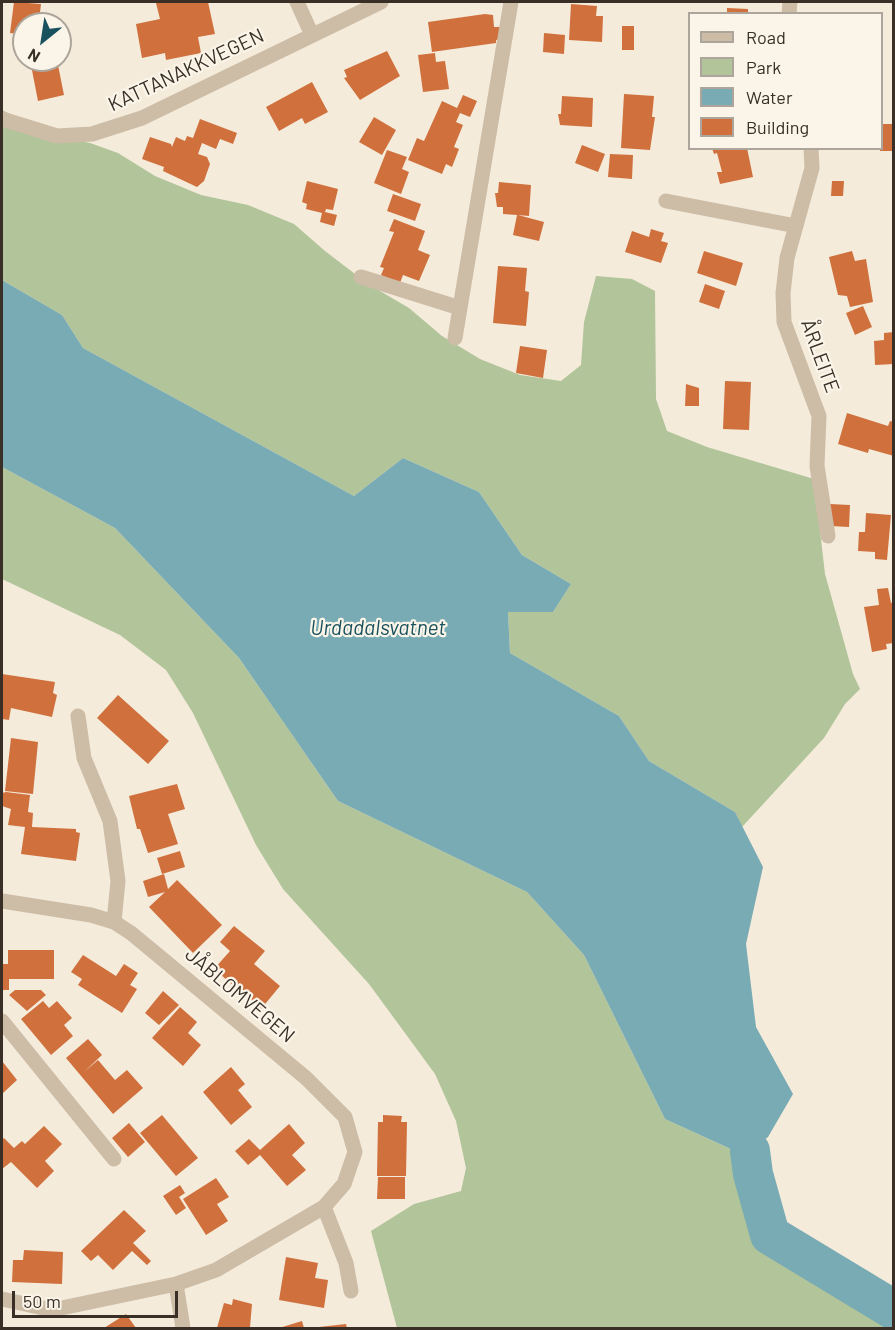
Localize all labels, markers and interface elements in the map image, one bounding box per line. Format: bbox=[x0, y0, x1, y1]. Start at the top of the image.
north arrow bbox=[12, 12, 72, 72]
legend bbox=[688, 12, 883, 150]
street label: KATTANAKKVEGEN bbox=[104, 23, 268, 117]
text: Road bbox=[746, 26, 786, 48]
text: N bbox=[24, 45, 43, 67]
text: Park bbox=[746, 56, 781, 78]
text: Water bbox=[746, 86, 793, 108]
text: Building bbox=[746, 116, 809, 138]
street label: ÅRLEITE bbox=[796, 316, 844, 396]
water label: Urdadalsvatnet bbox=[310, 615, 446, 641]
street label: JÅBLOMVEGEN bbox=[180, 942, 300, 1048]
scale bar bbox=[15, 1279, 182, 1317]
text: 50 m bbox=[23, 1290, 61, 1312]

